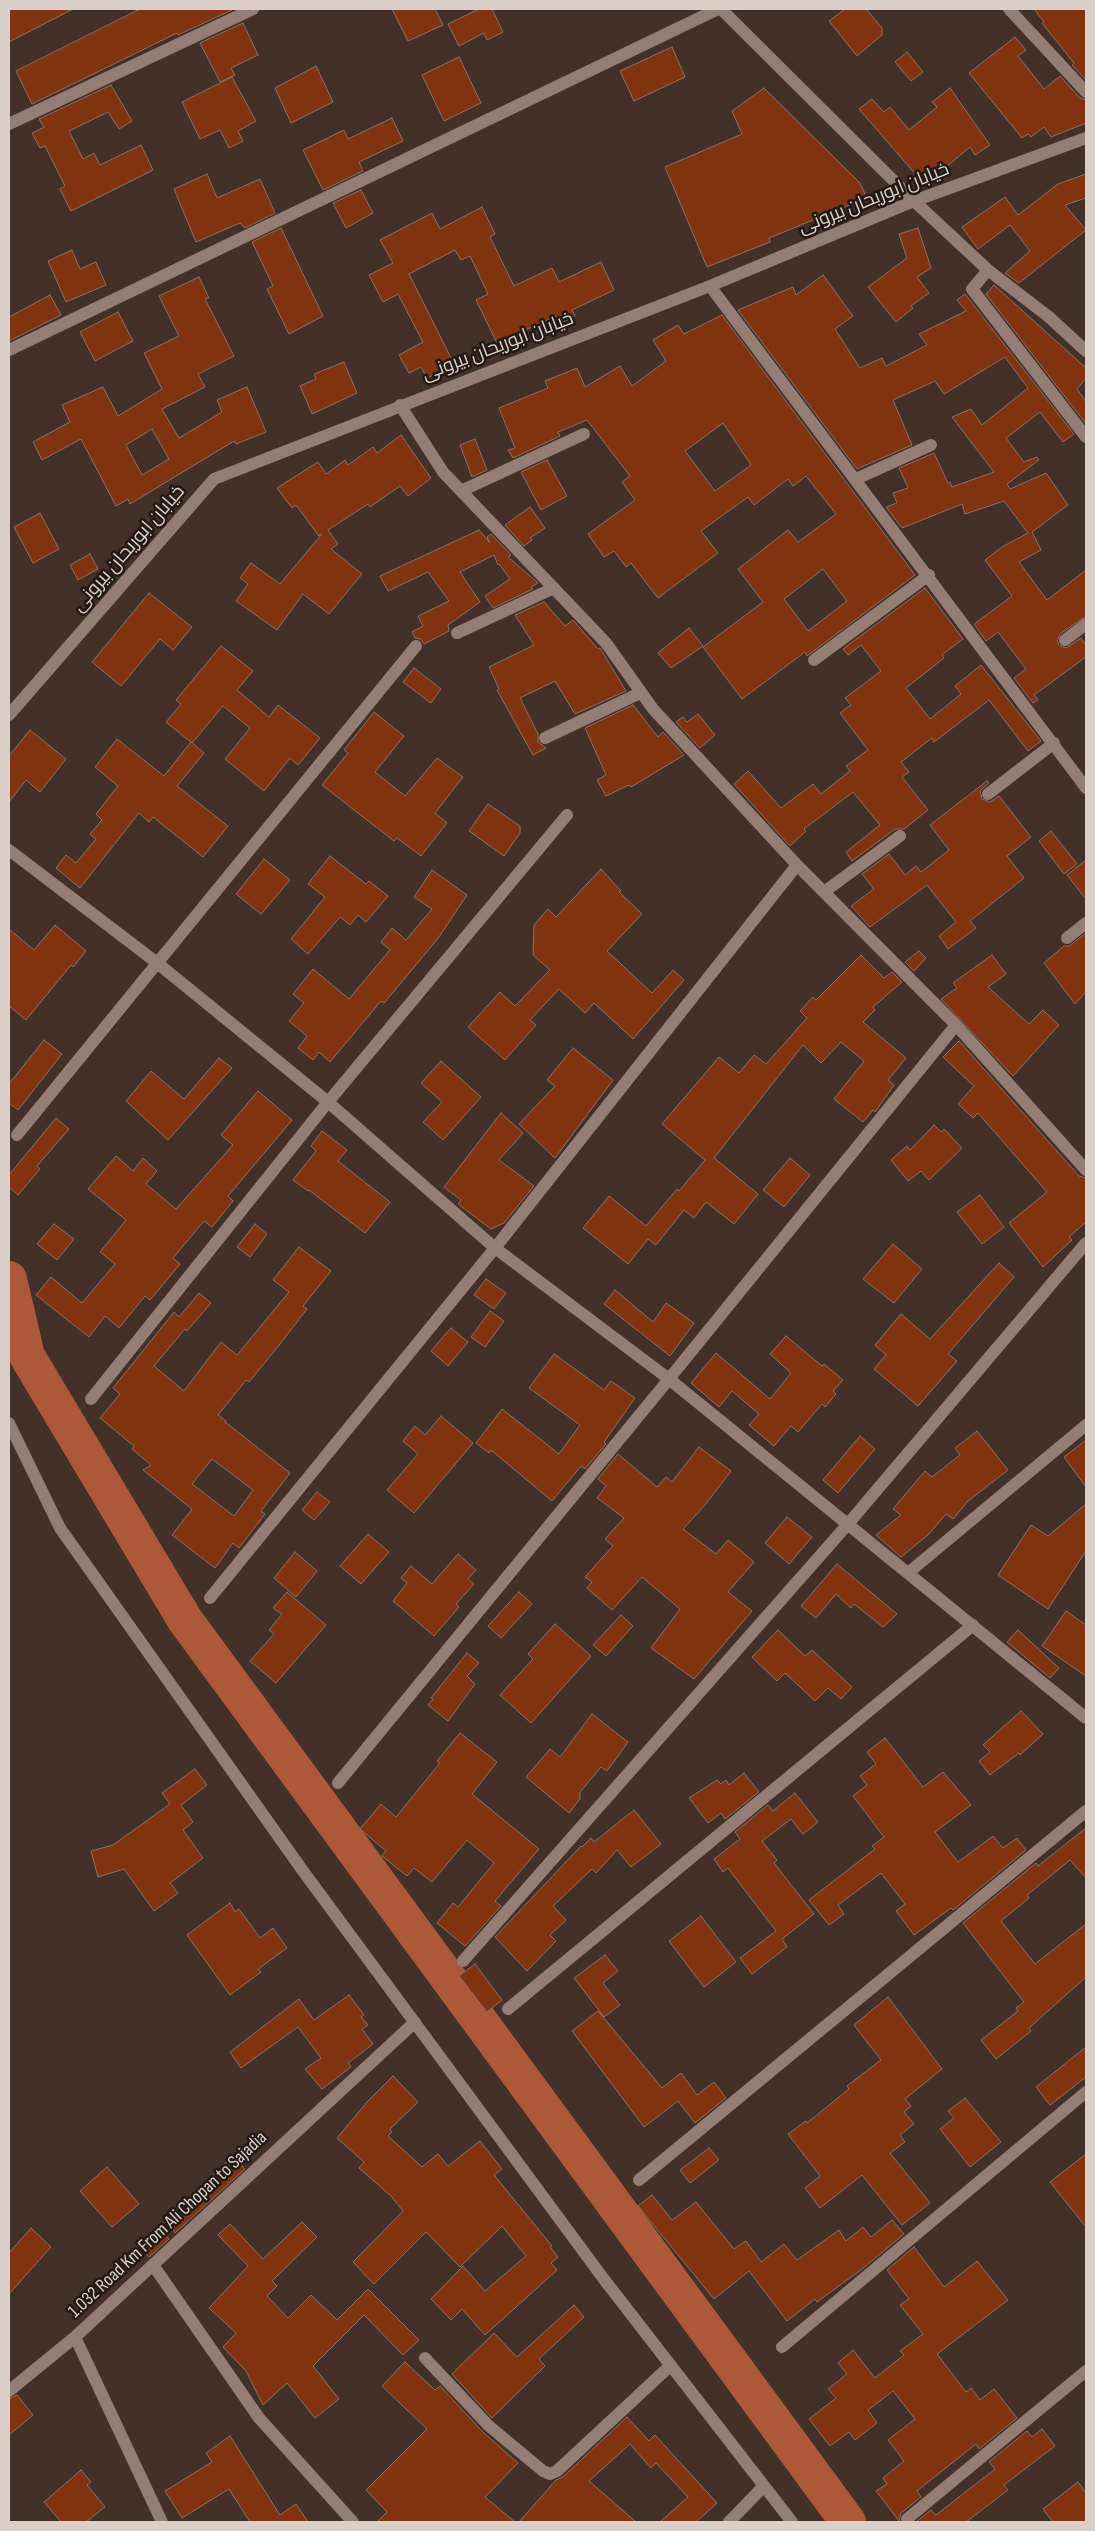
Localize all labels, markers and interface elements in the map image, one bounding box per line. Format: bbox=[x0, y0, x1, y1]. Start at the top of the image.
street label: خیابان ابوریحان بیرونی bbox=[795, 158, 953, 240]
street label: خیابان ابوریحان بیرونی bbox=[419, 308, 577, 386]
street label: خیابان ابوریحان بیرونی bbox=[68, 481, 190, 617]
street label: 1.032 Road Km From Ali Chopan to Sajadia bbox=[64, 2127, 272, 2323]

